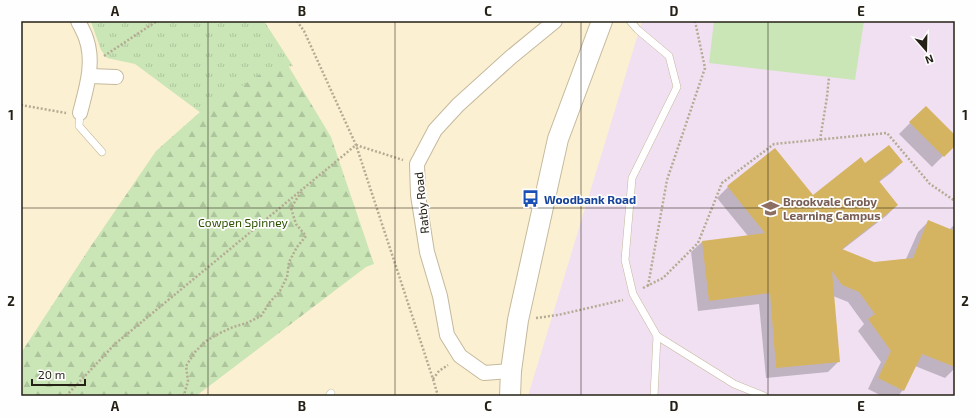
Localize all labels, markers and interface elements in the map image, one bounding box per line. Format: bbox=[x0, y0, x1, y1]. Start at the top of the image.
text: A bbox=[111, 3, 120, 19]
text: B bbox=[298, 3, 306, 19]
text: C bbox=[484, 3, 492, 19]
text: D bbox=[670, 3, 679, 19]
text: E bbox=[857, 3, 865, 19]
north arrow bbox=[906, 30, 946, 70]
text: N bbox=[924, 52, 936, 67]
text: 1 bbox=[8, 107, 14, 123]
text: 1 bbox=[962, 107, 968, 123]
street label: Ratby Road bbox=[411, 172, 431, 234]
bus stop icon: Woodbank Road bbox=[521, 189, 541, 209]
place label: Woodbank Road bbox=[544, 192, 636, 206]
place label: Brookvale Groby Learning Campus bbox=[783, 194, 881, 222]
school or university icon: Brookvale Groby Learning Campus bbox=[760, 198, 780, 218]
park label: Cowpen Spinney bbox=[198, 215, 289, 229]
text: 2 bbox=[7, 293, 15, 309]
text: 2 bbox=[961, 293, 969, 309]
scale bar bbox=[32, 361, 85, 387]
text: 20 m bbox=[38, 367, 65, 381]
text: A bbox=[111, 398, 120, 414]
text: B bbox=[298, 398, 306, 414]
text: C bbox=[484, 398, 492, 414]
text: D bbox=[670, 398, 679, 414]
text: E bbox=[857, 398, 865, 414]

